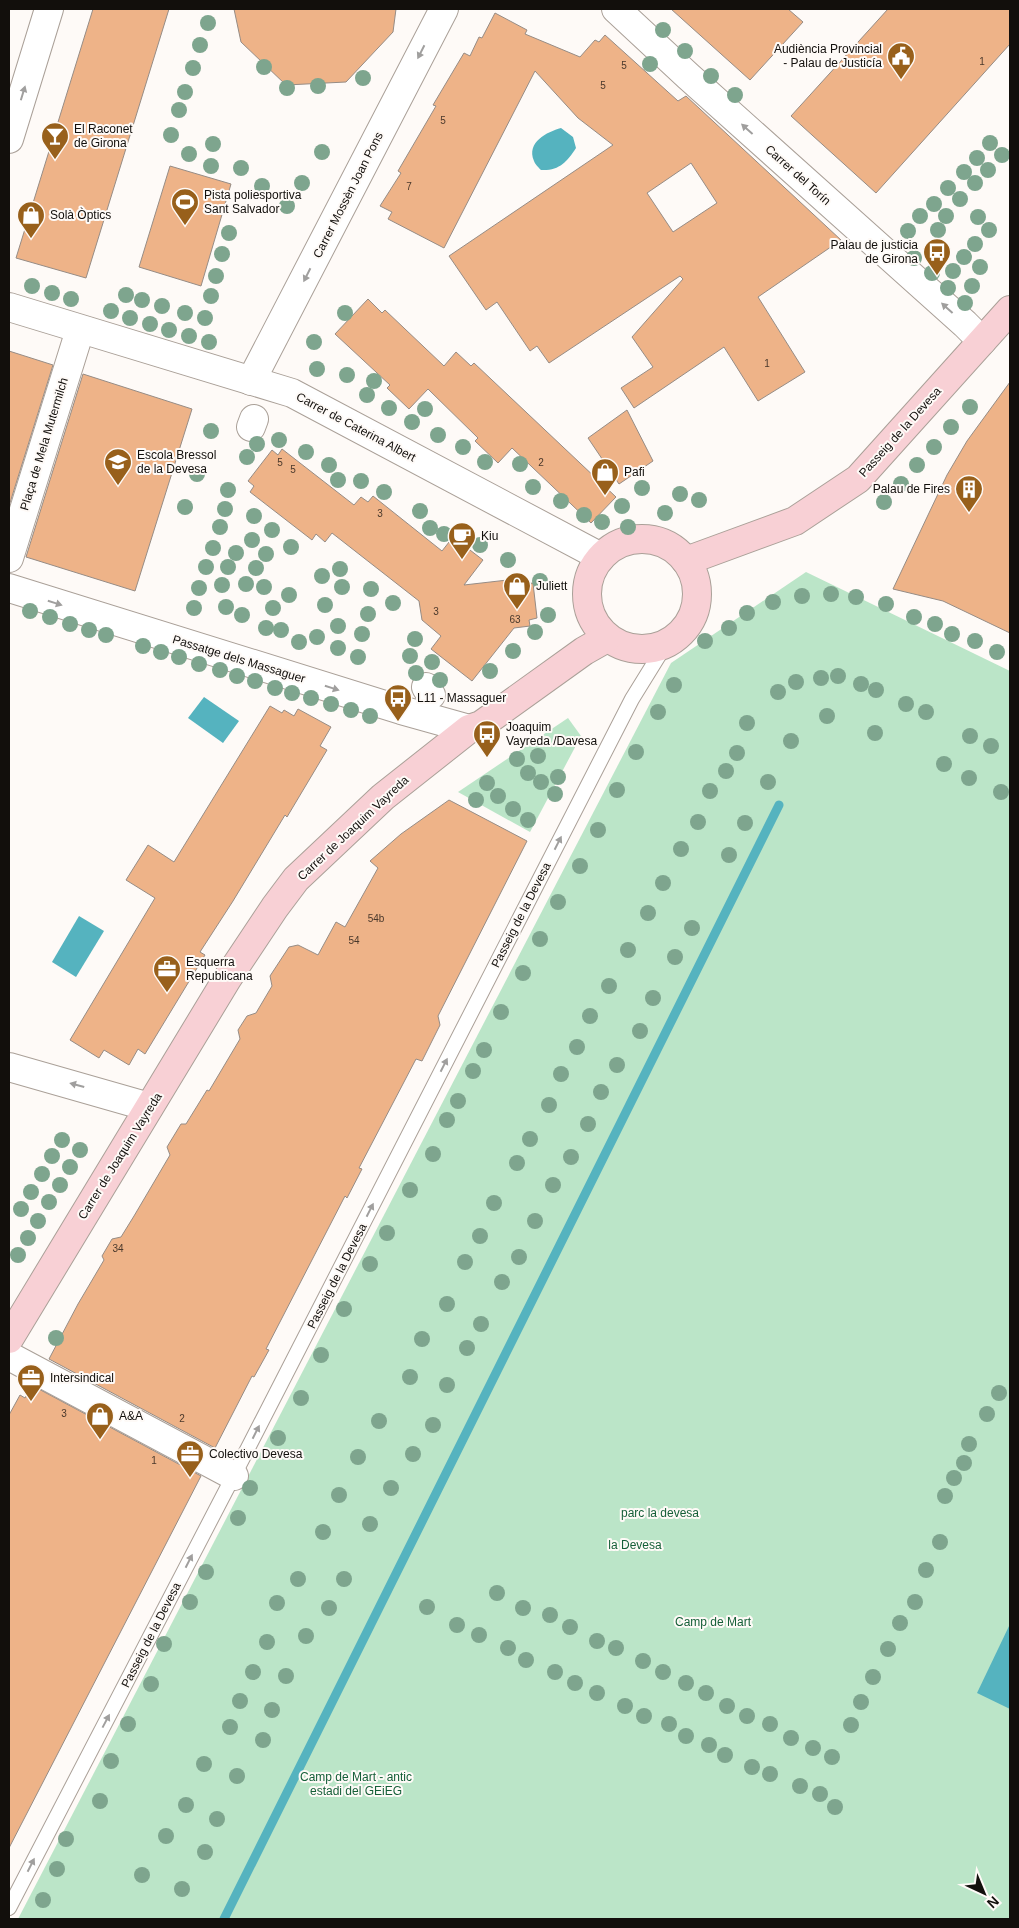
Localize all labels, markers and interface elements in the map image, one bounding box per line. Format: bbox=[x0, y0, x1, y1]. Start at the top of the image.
public building icon: Audiència Provincial - Palau de Justicía bbox=[886, 41, 916, 80]
place label: Audiència Provincial - Palau de Justicía bbox=[774, 42, 882, 70]
one-way arrow bbox=[417, 45, 425, 59]
house number: 1 bbox=[979, 56, 985, 67]
house number: 5 bbox=[621, 60, 627, 71]
house number: 5 bbox=[600, 80, 606, 91]
one-way arrow bbox=[20, 85, 27, 100]
house number: 5 bbox=[440, 115, 446, 126]
bar icon: El Raconet de Girona bbox=[40, 121, 70, 160]
place label: El Raconet de Girona bbox=[74, 122, 133, 150]
one-way arrow bbox=[742, 123, 754, 135]
street label: Carrer Mossèn Joan Pons bbox=[310, 130, 386, 260]
street label: Carrer del Torín bbox=[762, 142, 834, 208]
house number: 7 bbox=[406, 181, 412, 192]
sports icon: Pista poliesportiva Sant Salvador bbox=[170, 187, 200, 226]
place label: Pista poliesportiva Sant Salvador bbox=[204, 188, 302, 216]
shop icon: Solà Òptics bbox=[16, 200, 46, 239]
place label: Solà Òptics bbox=[50, 207, 111, 222]
bus stop icon: Palau de justicia de Girona bbox=[922, 237, 952, 276]
place label: Palau de justicia de Girona bbox=[831, 238, 918, 266]
one-way arrow bbox=[303, 267, 311, 282]
one-way arrow bbox=[940, 302, 953, 313]
house number: 1 bbox=[764, 358, 770, 369]
street label: Plaça de Mela Mutermilch bbox=[17, 376, 71, 512]
street label: Passeig de la Devesa bbox=[856, 384, 944, 480]
street label: Carrer de Caterina Albert bbox=[294, 390, 419, 465]
school or university icon: Escola Bressol de la Devesa bbox=[103, 447, 133, 486]
place label: Escola Bressol de la Devesa bbox=[137, 448, 216, 476]
house number: 5 bbox=[277, 457, 283, 468]
house number: 2 bbox=[538, 457, 544, 468]
shop icon: Pafi bbox=[590, 457, 620, 496]
house number: 5 bbox=[290, 464, 296, 475]
place label: Pafi bbox=[624, 465, 645, 479]
building icon: Palau de Fires bbox=[954, 474, 984, 513]
place label: Palau de Fires bbox=[873, 482, 950, 496]
house number: 3 bbox=[377, 508, 383, 519]
cafe icon: Kiu bbox=[447, 521, 477, 560]
place label: Kiu bbox=[481, 529, 498, 543]
shop icon: Juliett bbox=[502, 571, 532, 610]
place label: Juliett bbox=[536, 579, 568, 593]
one-way arrow bbox=[48, 599, 63, 607]
house number: 3 bbox=[433, 606, 439, 617]
house number: 63 bbox=[509, 614, 521, 625]
street label: Passatge dels Massaguer bbox=[171, 632, 307, 686]
bus stop icon: L11 - Massaguer bbox=[383, 683, 413, 722]
one-way arrow bbox=[325, 685, 340, 693]
place label: L11 - Massaguer bbox=[417, 691, 506, 705]
bus stop icon: Joaquim Vayreda /Davesa bbox=[472, 719, 502, 758]
place label: Joaquim Vayreda /Davesa bbox=[506, 720, 597, 748]
street label: Carrer de Joaquim Vayreda bbox=[295, 773, 412, 883]
one-way arrow bbox=[554, 836, 562, 850]
street label: Passeig de la Devesa bbox=[488, 860, 554, 970]
house number: 54b bbox=[368, 913, 385, 924]
house number: 54 bbox=[348, 935, 360, 946]
office icon: Esquerra Republicana bbox=[152, 954, 182, 993]
place label: Esquerra Republicana bbox=[186, 955, 253, 983]
one-way arrow bbox=[440, 1058, 448, 1073]
one-way arrow bbox=[69, 1081, 84, 1089]
street label: Carrer de Joaquim Vayreda bbox=[75, 1090, 165, 1222]
one-way arrow bbox=[366, 1203, 374, 1217]
street label: Passeig de la Devesa bbox=[304, 1221, 370, 1331]
house number: 34 bbox=[112, 1243, 124, 1254]
office icon: Intersindical bbox=[16, 1363, 46, 1402]
place label: Intersindical bbox=[50, 1371, 114, 1385]
shop icon: A&A bbox=[85, 1401, 115, 1440]
house number: 3 bbox=[61, 1408, 67, 1419]
place label: A&A bbox=[119, 1409, 143, 1423]
house number: 2 bbox=[179, 1413, 185, 1424]
one-way arrow bbox=[252, 1425, 260, 1440]
office icon: Colectivo Devesa bbox=[175, 1439, 205, 1478]
place label: Colectivo Devesa bbox=[209, 1447, 303, 1461]
house number: 1 bbox=[151, 1455, 157, 1466]
park label: parc la devesa bbox=[621, 1506, 699, 1520]
park label: la Devesa bbox=[608, 1538, 662, 1552]
one-way arrow bbox=[185, 1554, 193, 1568]
street label: Passeig de la Devesa bbox=[118, 1580, 184, 1690]
park label: Camp de Mart bbox=[675, 1615, 752, 1629]
one-way arrow bbox=[102, 1714, 111, 1727]
park label: Camp de Mart - antic estadi del GEiEG bbox=[300, 1770, 412, 1798]
one-way arrow bbox=[27, 1857, 35, 1872]
north arrow bbox=[959, 1868, 1009, 1918]
text: N bbox=[984, 1893, 1002, 1912]

